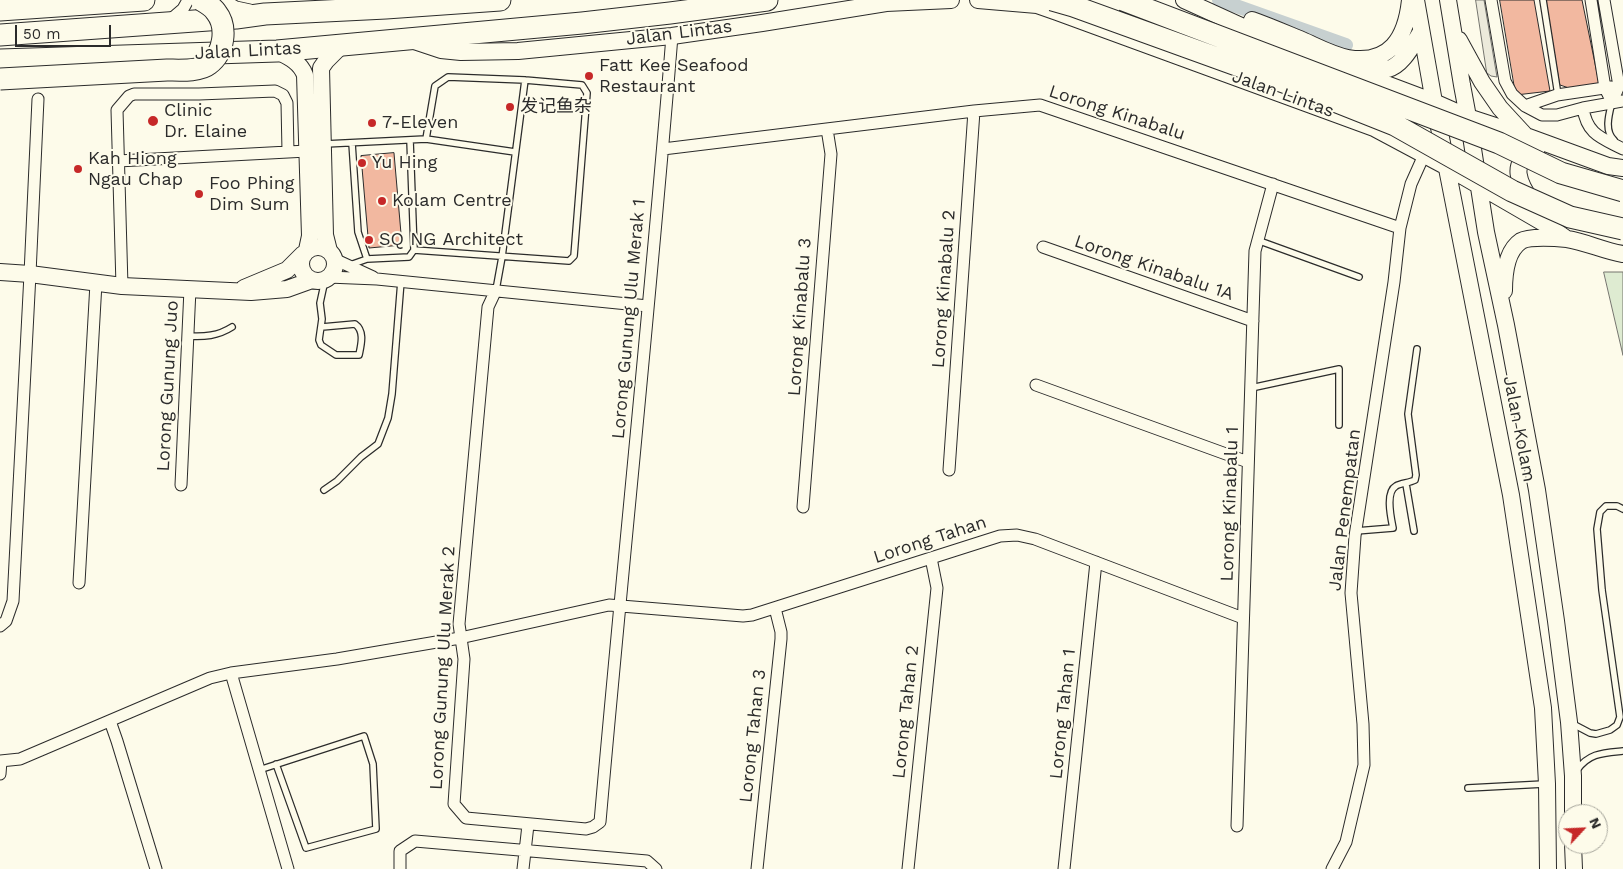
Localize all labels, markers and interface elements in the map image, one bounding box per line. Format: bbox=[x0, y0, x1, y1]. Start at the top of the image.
scale bar bbox=[18, 15, 114, 47]
street label: Jalan Lintas bbox=[625, 16, 733, 50]
text: 50 m bbox=[23, 25, 60, 43]
street label: Jalan Lintas bbox=[194, 37, 302, 65]
place label: Fatt Kee Seafood Restaurant bbox=[599, 55, 749, 98]
street label: Jalan Lintas bbox=[1229, 66, 1337, 122]
marker: Fatt Kee Seafood Restaurant bbox=[583, 70, 595, 82]
street label: Lorong Kinabalu bbox=[1046, 81, 1188, 145]
place label: 发记鱼杂 bbox=[520, 96, 592, 118]
place label: Clinic Dr. Elaine bbox=[164, 100, 247, 142]
marker: 发记鱼杂 bbox=[504, 101, 516, 113]
place label: 7-Eleven bbox=[382, 112, 458, 134]
marker: Clinic Dr. Elaine bbox=[146, 114, 160, 128]
marker: 7-Eleven bbox=[366, 117, 378, 129]
place label: Kah Hiong Ngau Chap bbox=[88, 148, 183, 190]
place label: Yu Hing bbox=[372, 152, 437, 174]
marker: Yu Hing bbox=[356, 157, 368, 169]
marker: Kah Hiong Ngau Chap bbox=[72, 163, 84, 175]
place label: Foo Phing Dim Sum bbox=[209, 173, 294, 215]
marker: Foo Phing Dim Sum bbox=[193, 188, 205, 200]
place label: Kolam Centre bbox=[392, 190, 512, 212]
marker: Kolam Centre bbox=[376, 195, 388, 207]
street label: Lorong Gunung Ulu Merak 1 bbox=[608, 198, 650, 440]
street label: Lorong Kinabalu 2 bbox=[928, 209, 960, 369]
place label: SQ NG Architect bbox=[379, 229, 523, 251]
street label: Lorong Kinabalu 1A bbox=[1072, 231, 1236, 305]
marker: SQ NG Architect bbox=[363, 234, 375, 246]
street label: Lorong Kinabalu 3 bbox=[784, 237, 816, 397]
street label: Lorong Gunung Juo bbox=[153, 300, 183, 472]
street label: Jalan Kolam bbox=[1498, 374, 1540, 484]
street label: Lorong Kinabalu 1 bbox=[1216, 426, 1244, 582]
street label: Jalan Penempatan bbox=[1324, 428, 1366, 592]
street label: Lorong Tahan bbox=[871, 512, 989, 568]
street label: Lorong Gunung Ulu Merak 2 bbox=[426, 545, 460, 791]
street label: Lorong Tahan 2 bbox=[888, 644, 924, 780]
street label: Lorong Tahan 1 bbox=[1045, 648, 1081, 780]
street label: Lorong Tahan 3 bbox=[735, 668, 771, 804]
north arrow bbox=[1558, 804, 1608, 854]
text: N bbox=[1586, 815, 1605, 831]

